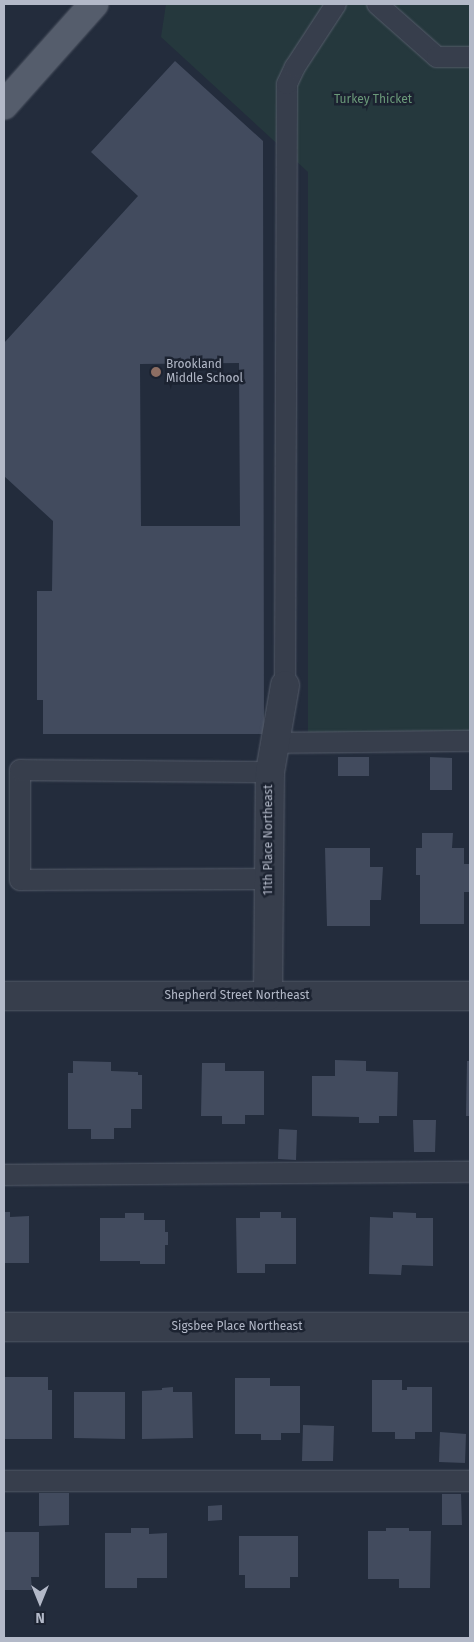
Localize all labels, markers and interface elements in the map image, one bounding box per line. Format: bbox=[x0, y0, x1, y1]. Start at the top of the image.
park label: Turkey Thicket bbox=[334, 93, 412, 107]
place label: Brookland Middle School bbox=[166, 358, 243, 386]
marker: Brookland Middle School bbox=[150, 366, 162, 378]
street label: 11th Place Northeast bbox=[262, 785, 276, 895]
street label: Shepherd Street Northeast bbox=[164, 989, 310, 1003]
street label: Sigsbee Place Northeast bbox=[171, 1320, 303, 1334]
north arrow bbox=[15, 1577, 65, 1627]
text: N bbox=[35, 1609, 45, 1626]

